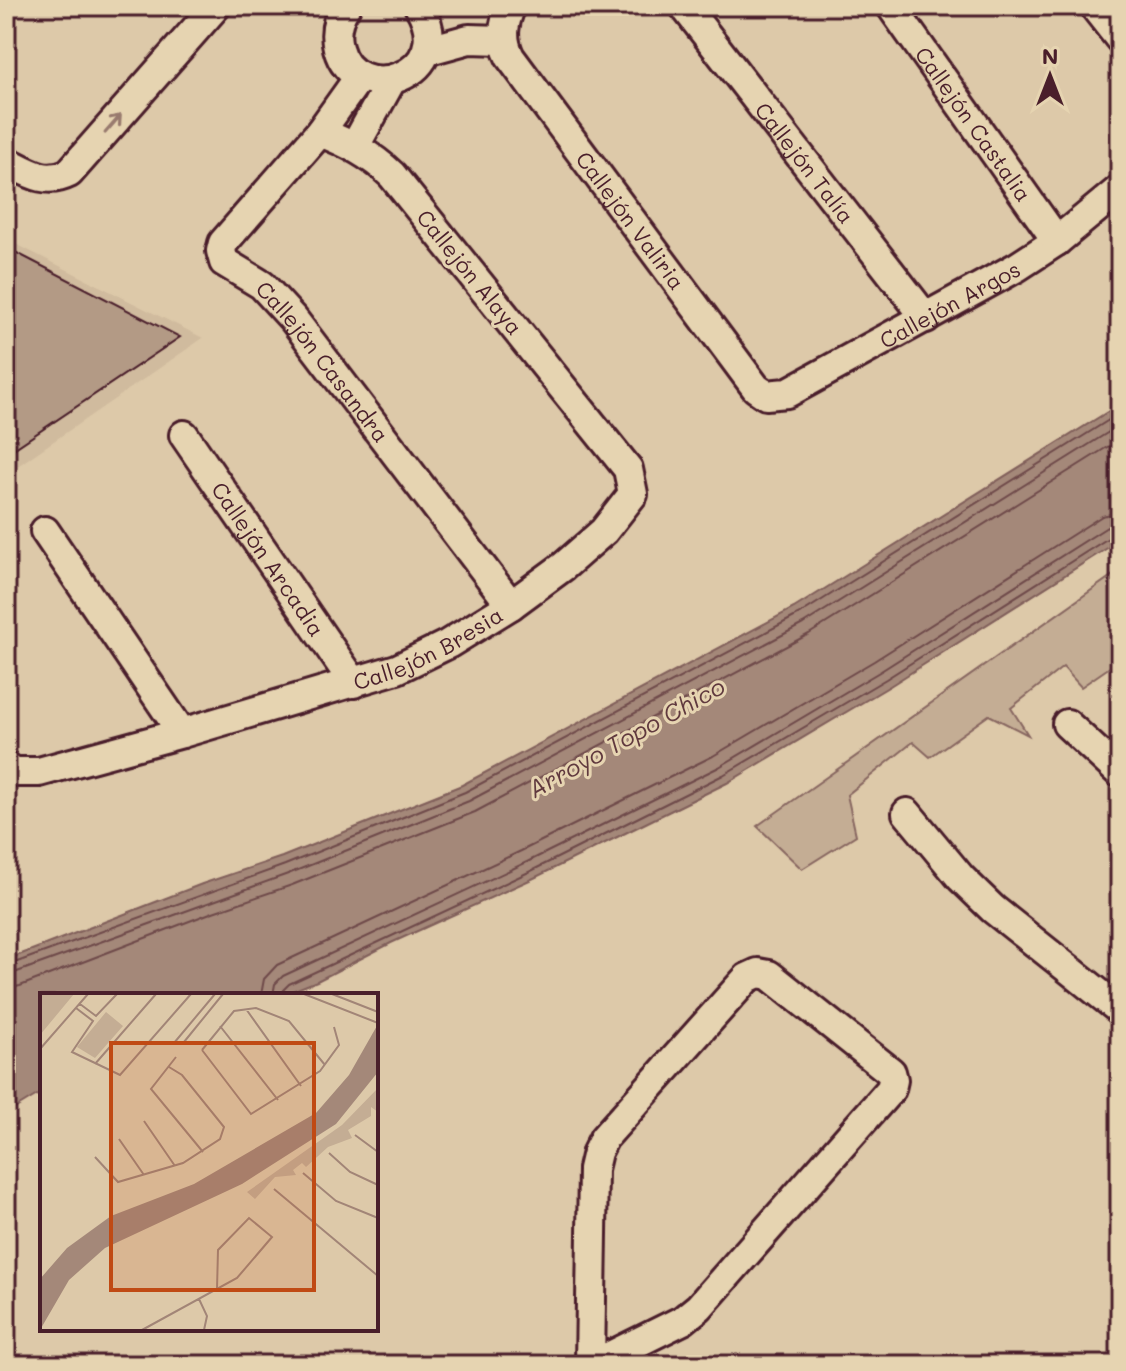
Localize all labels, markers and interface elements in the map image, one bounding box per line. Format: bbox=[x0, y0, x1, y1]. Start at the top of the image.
north arrow bbox=[1010, 36, 1090, 116]
street label: Callejón Castalia bbox=[909, 40, 1039, 207]
text: N bbox=[1042, 41, 1058, 70]
street label: Callejón Talía bbox=[749, 96, 862, 229]
one-way arrow bbox=[104, 114, 122, 134]
street label: Callejón Valiria bbox=[570, 145, 692, 295]
street label: Callejón Alaya bbox=[410, 203, 530, 341]
street label: Callejón Argos bbox=[874, 254, 1025, 354]
street label: Callejón Casandra bbox=[250, 274, 396, 448]
street label: Callejón Arcadia bbox=[206, 476, 332, 642]
street label: Callejón Bresia bbox=[350, 599, 508, 696]
water label: Arroyo Topo Chico bbox=[522, 670, 730, 804]
inset map bbox=[40, 993, 378, 1331]

